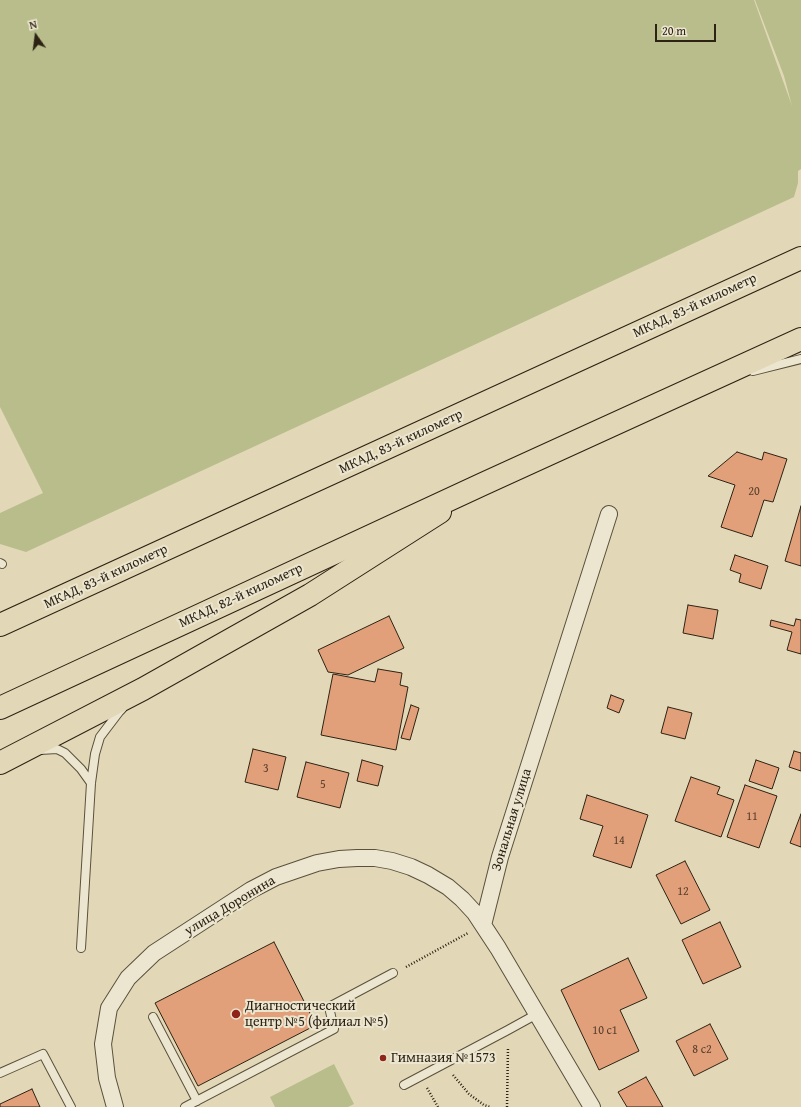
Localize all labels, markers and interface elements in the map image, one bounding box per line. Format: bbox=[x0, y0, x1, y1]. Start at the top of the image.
north arrow bbox=[16, 16, 56, 56]
text: N bbox=[28, 16, 39, 33]
scale bar bbox=[657, 16, 718, 42]
text: 20 m bbox=[662, 22, 686, 39]
street label: МКАД, 83-й километр bbox=[630, 270, 760, 342]
street label: МКАД, 83-й километр bbox=[336, 406, 466, 478]
house number: 20 bbox=[748, 485, 760, 499]
street label: МКАД, 83-й километр bbox=[41, 541, 171, 613]
street label: МКАД, 82-й километр bbox=[176, 560, 306, 632]
house number: 3 bbox=[263, 762, 269, 776]
street label: Зональная улица bbox=[488, 767, 536, 873]
house number: 5 bbox=[320, 778, 326, 792]
house number: 11 bbox=[746, 810, 758, 824]
house number: 14 bbox=[613, 834, 625, 848]
street label: улица Доронина bbox=[182, 872, 278, 940]
house number: 12 bbox=[677, 885, 689, 899]
place label: Диагностический центр №5 (филиал №5) bbox=[245, 998, 388, 1030]
marker: Диагностический центр №5 (филиал №5) bbox=[230, 1008, 242, 1020]
house number: 10 с1 bbox=[592, 1024, 618, 1038]
house number: 8 с2 bbox=[692, 1043, 712, 1057]
place label: Гимназия №1573 bbox=[391, 1050, 496, 1066]
marker: Гимназия №1573 bbox=[378, 1053, 388, 1063]

